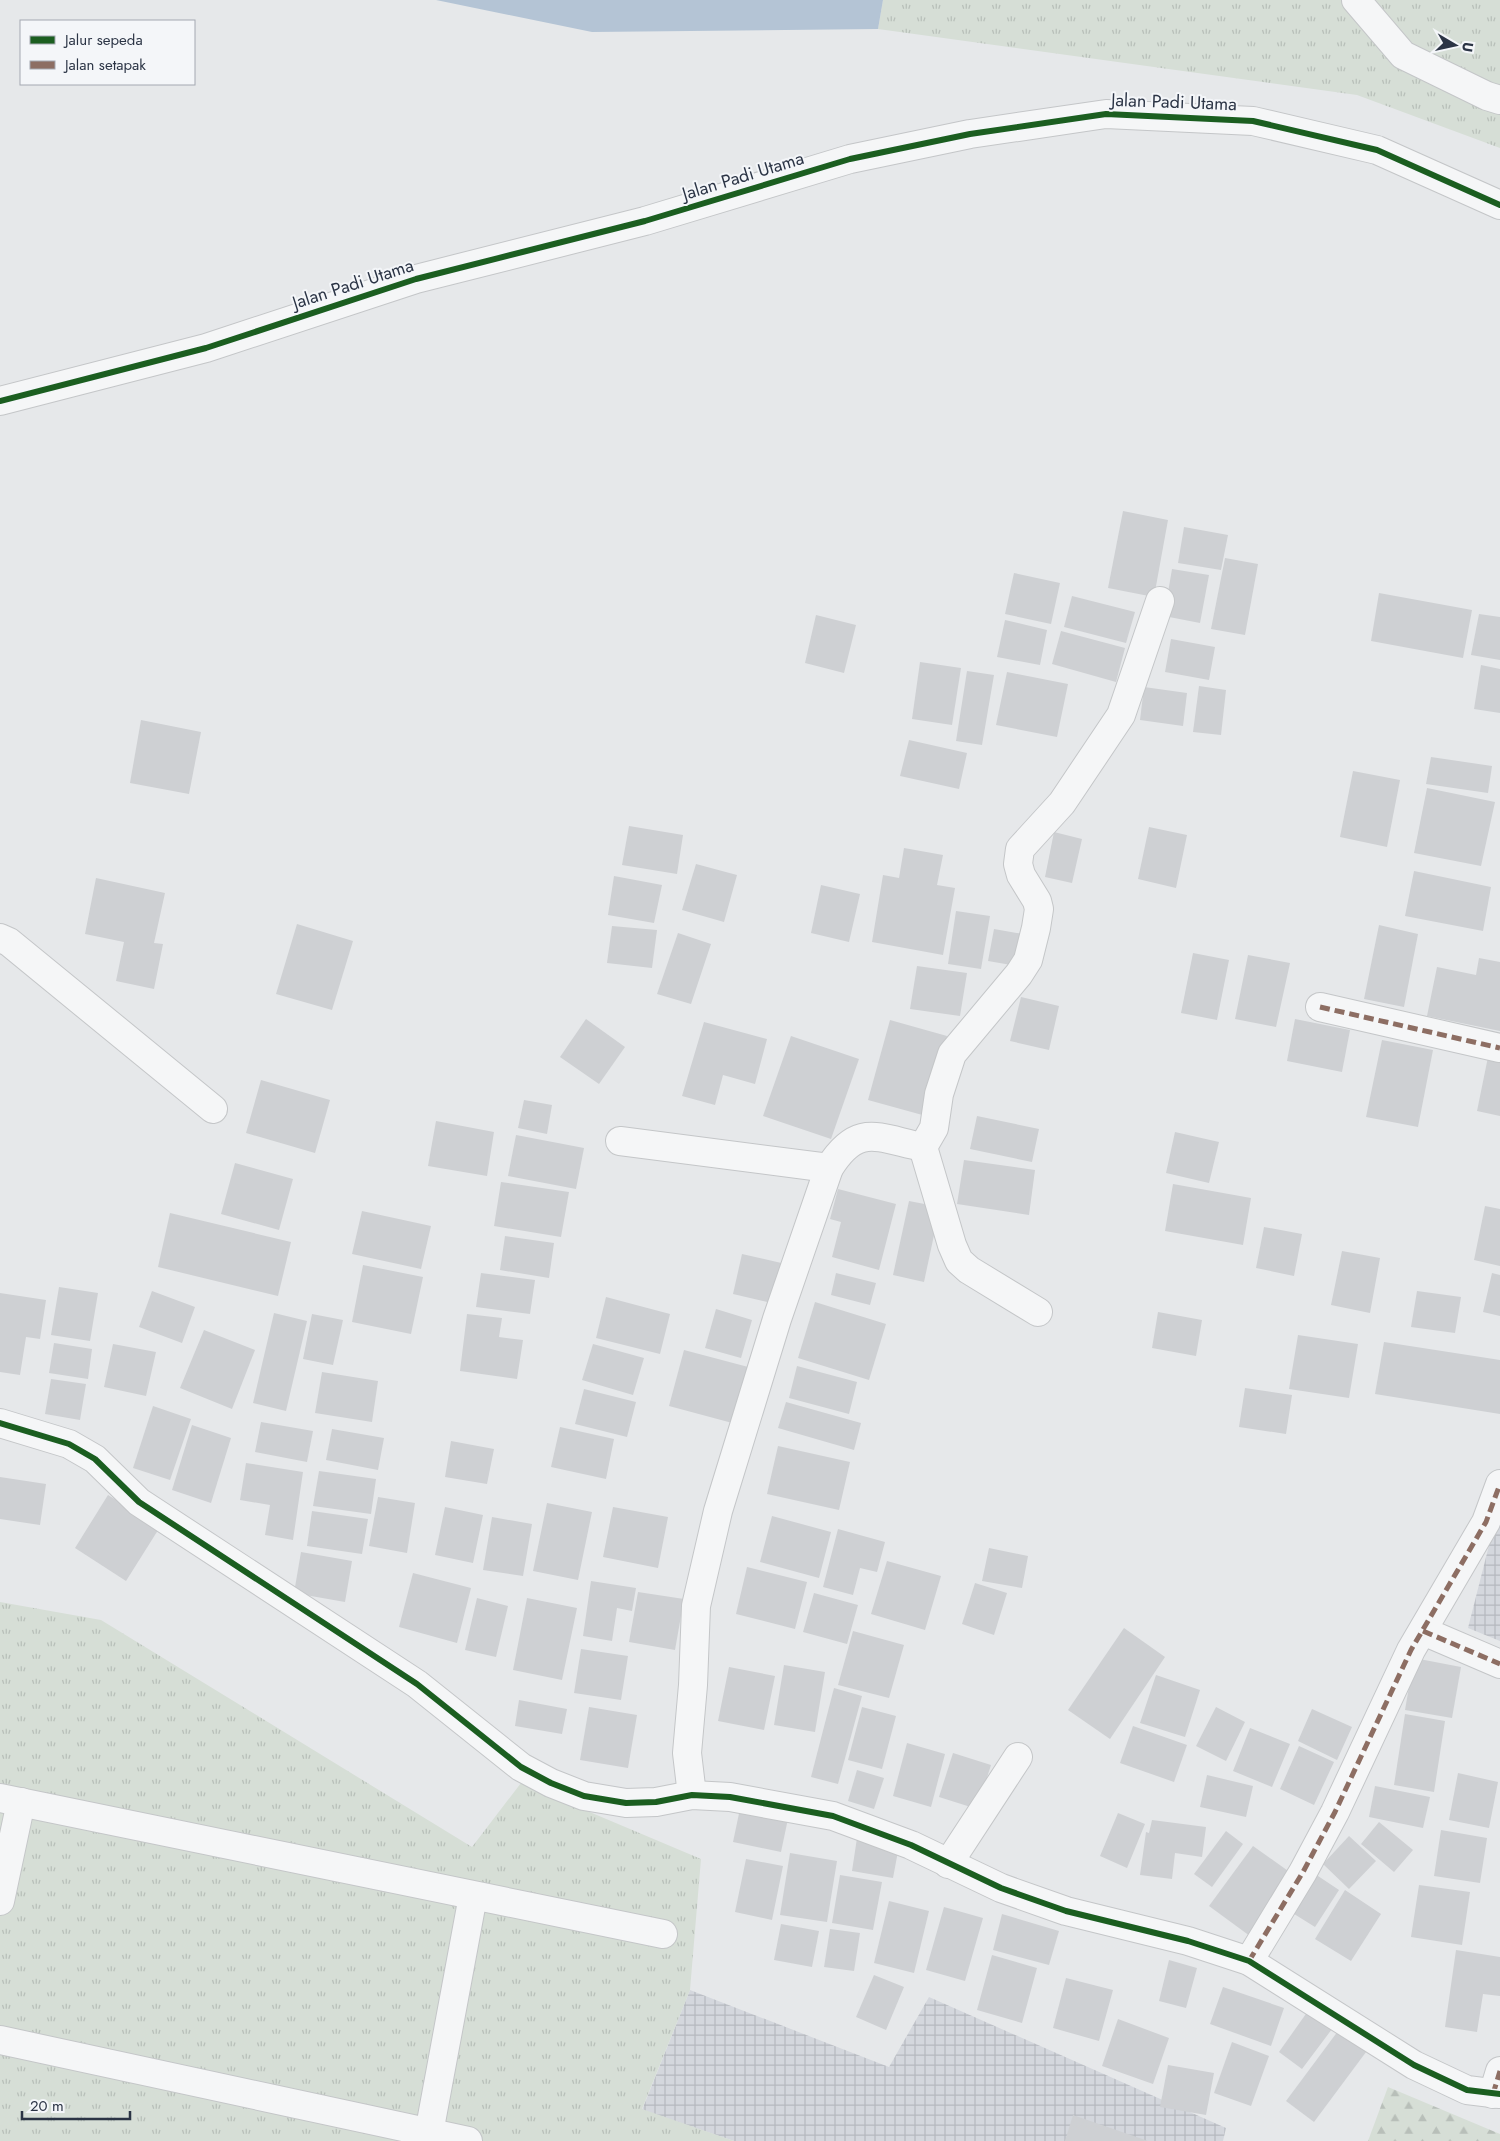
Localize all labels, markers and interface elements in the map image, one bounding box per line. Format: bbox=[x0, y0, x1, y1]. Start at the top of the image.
legend bbox=[20, 20, 195, 85]
north arrow bbox=[1430, 20, 1480, 70]
text: Jalur sepeda bbox=[63, 29, 143, 51]
text: U bbox=[1457, 41, 1478, 53]
text: Jalan setapak bbox=[63, 54, 146, 76]
street label: Jalan Padi Utama bbox=[1109, 87, 1237, 117]
street label: Jalan Padi Utama bbox=[677, 145, 807, 207]
street label: Jalan Padi Utama bbox=[287, 252, 417, 316]
scale bar bbox=[22, 2088, 130, 2120]
text: 20 m bbox=[30, 2095, 64, 2117]

